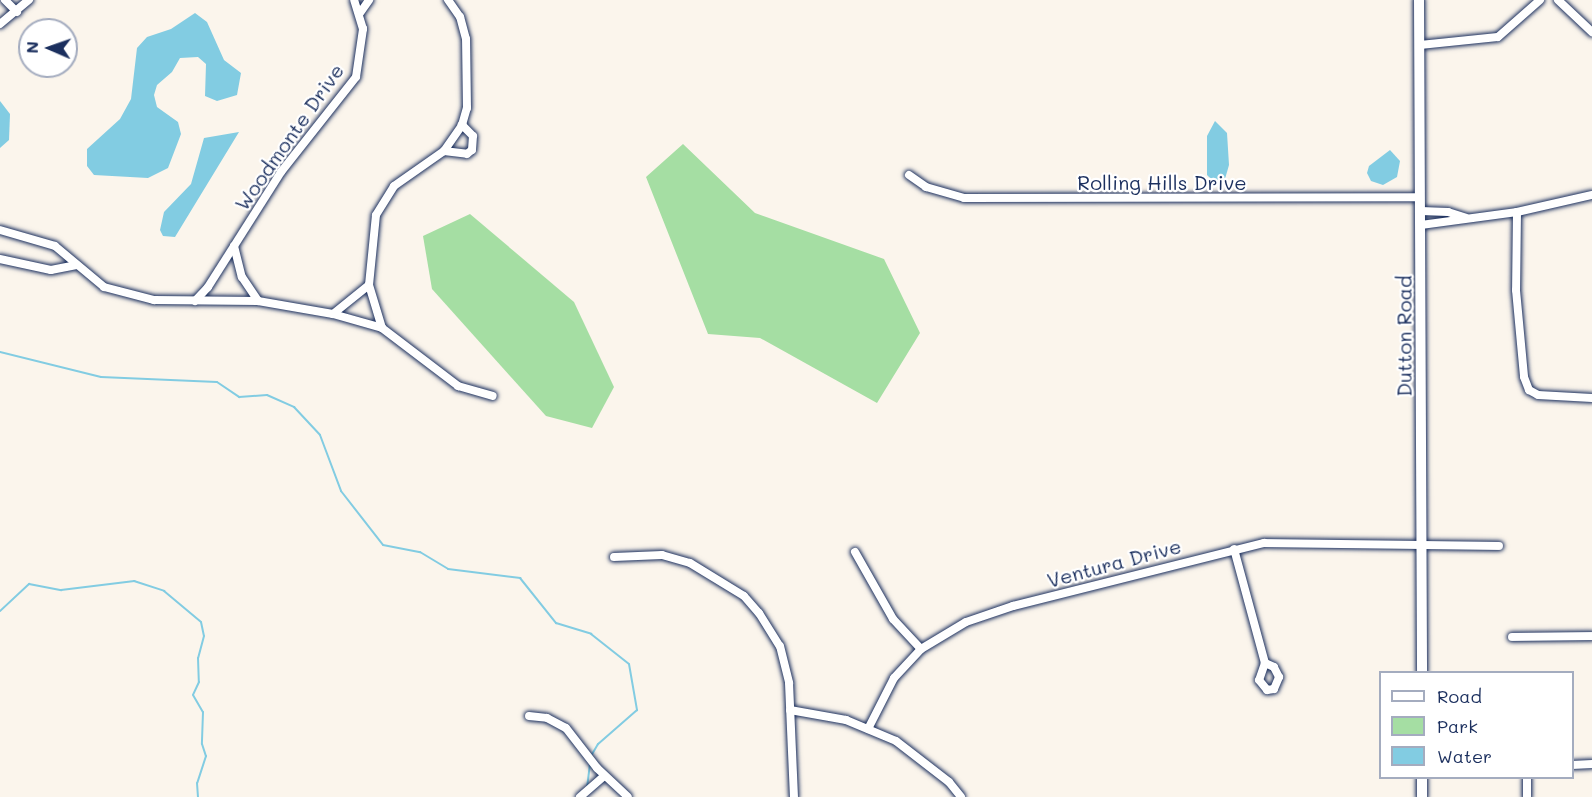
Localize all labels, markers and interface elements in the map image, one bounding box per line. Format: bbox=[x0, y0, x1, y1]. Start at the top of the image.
north arrow bbox=[18, 18, 78, 78]
text: N bbox=[21, 41, 42, 54]
street label: Woodmonte Drive bbox=[229, 59, 349, 215]
street label: Rolling Hills Drive bbox=[1077, 170, 1247, 194]
street label: Dutton Road bbox=[1392, 275, 1416, 397]
street label: Ventura Drive bbox=[1044, 534, 1184, 592]
legend bbox=[1379, 671, 1574, 779]
text: Road bbox=[1437, 684, 1482, 708]
text: Park bbox=[1437, 714, 1478, 738]
text: Water bbox=[1437, 744, 1492, 768]

